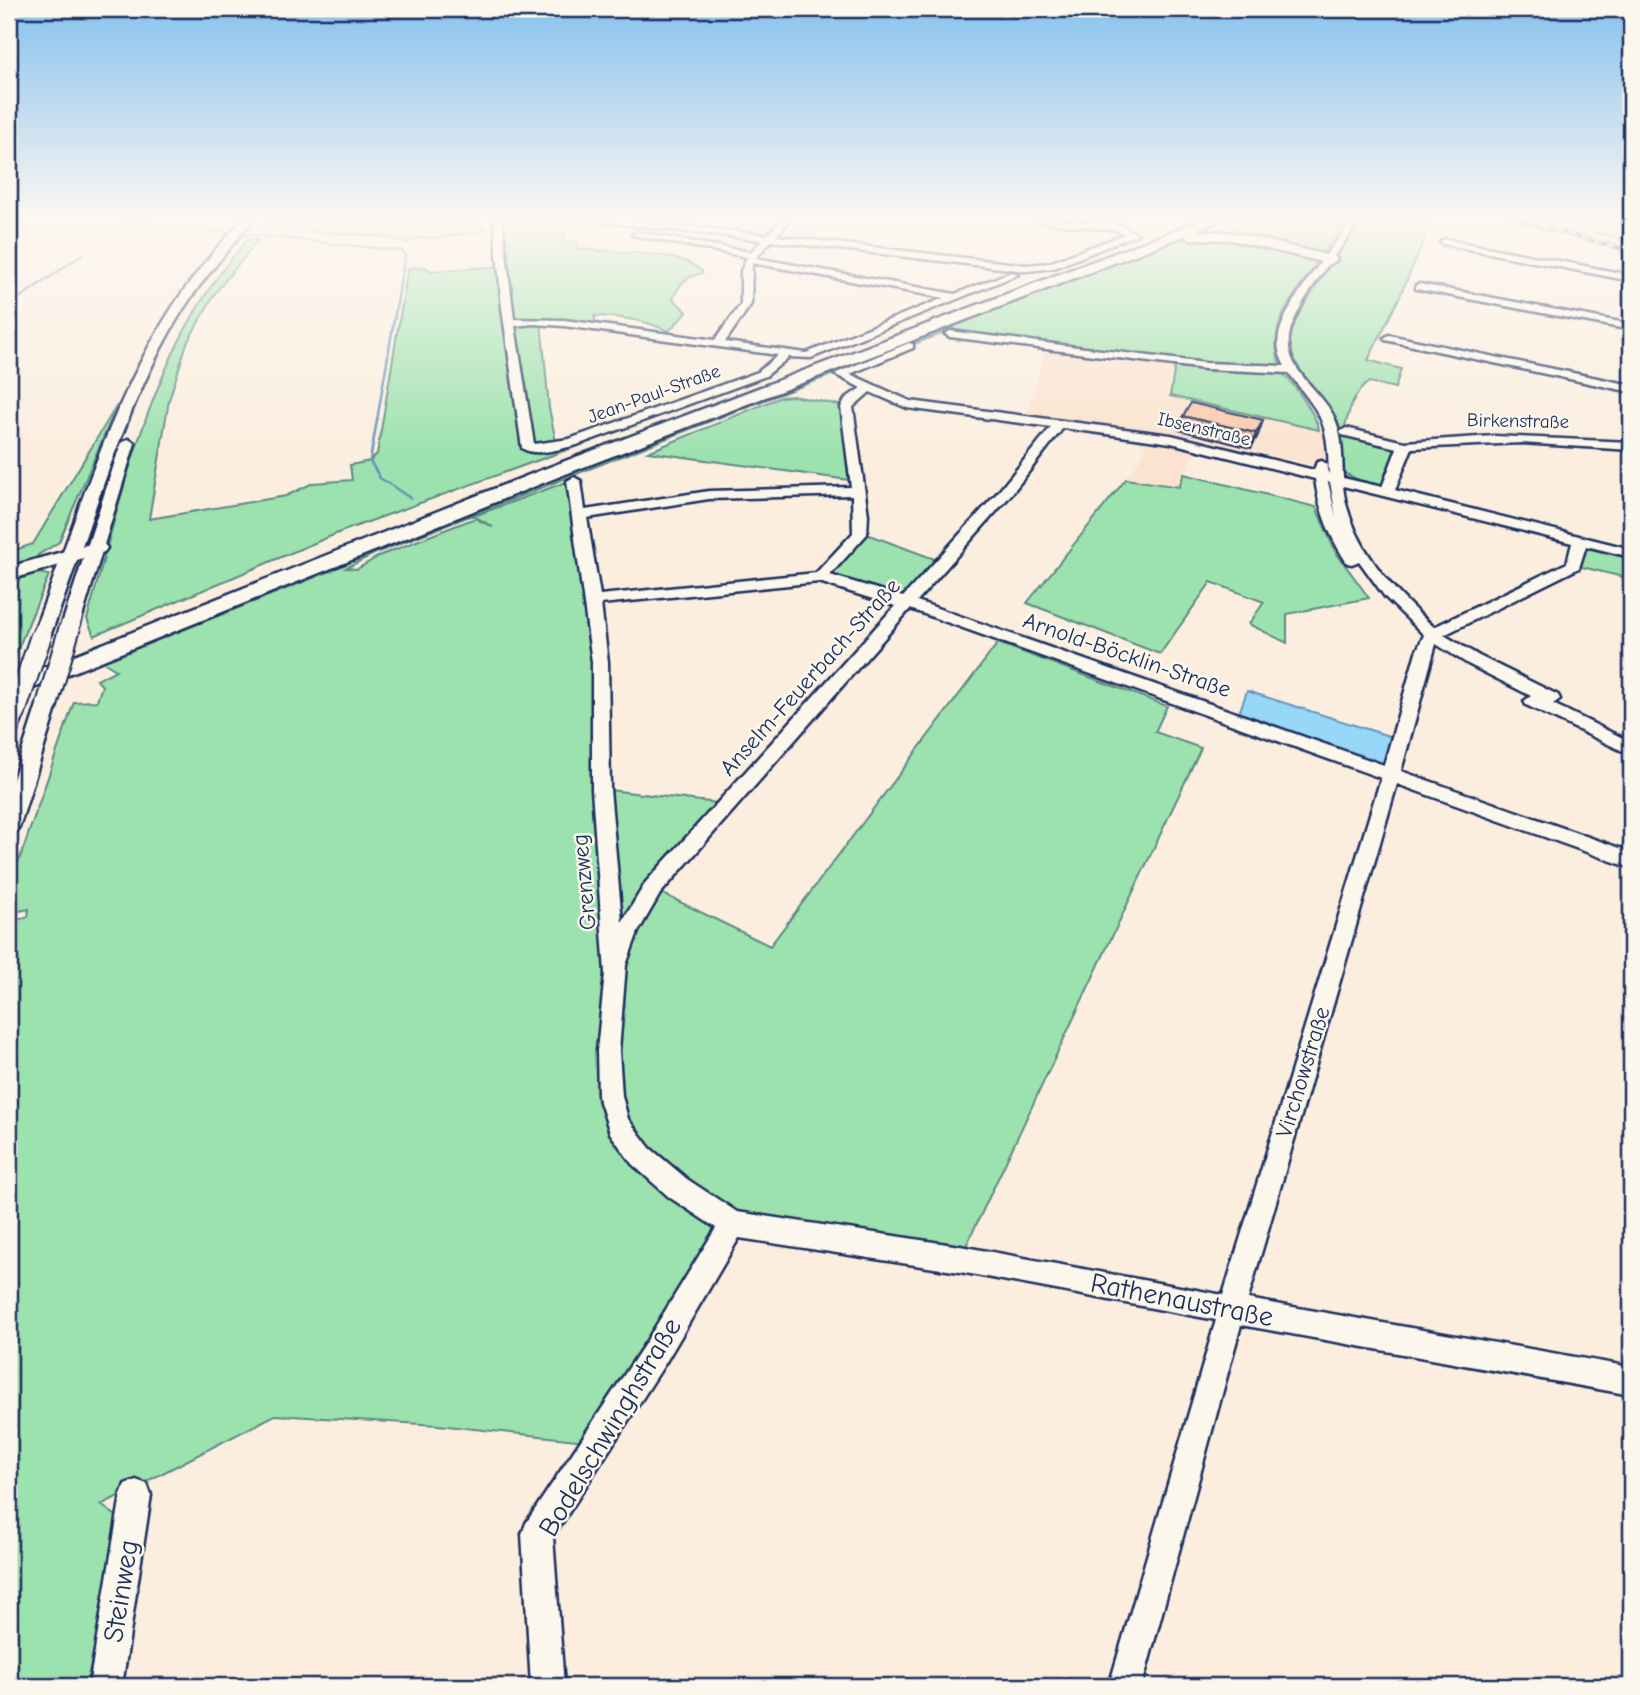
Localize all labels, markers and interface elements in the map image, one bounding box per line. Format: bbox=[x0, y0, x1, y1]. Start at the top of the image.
street label: Jean-Paul-Straße bbox=[585, 360, 723, 428]
street label: Ibsenstraße bbox=[1155, 408, 1253, 450]
street label: Birkenstraße bbox=[1467, 409, 1569, 433]
street label: Anselm-Feuerbach-Straße bbox=[714, 573, 906, 781]
street label: Arnold-Böcklin-Straße bbox=[1019, 607, 1235, 703]
street label: Grenzweg bbox=[566, 833, 602, 931]
street label: Virchowstraße bbox=[1270, 1003, 1336, 1141]
street label: Rathenaustraße bbox=[1088, 1267, 1276, 1333]
street label: Bodelschwinghstraße bbox=[532, 1312, 688, 1542]
street label: Steinweg bbox=[97, 1537, 145, 1645]

